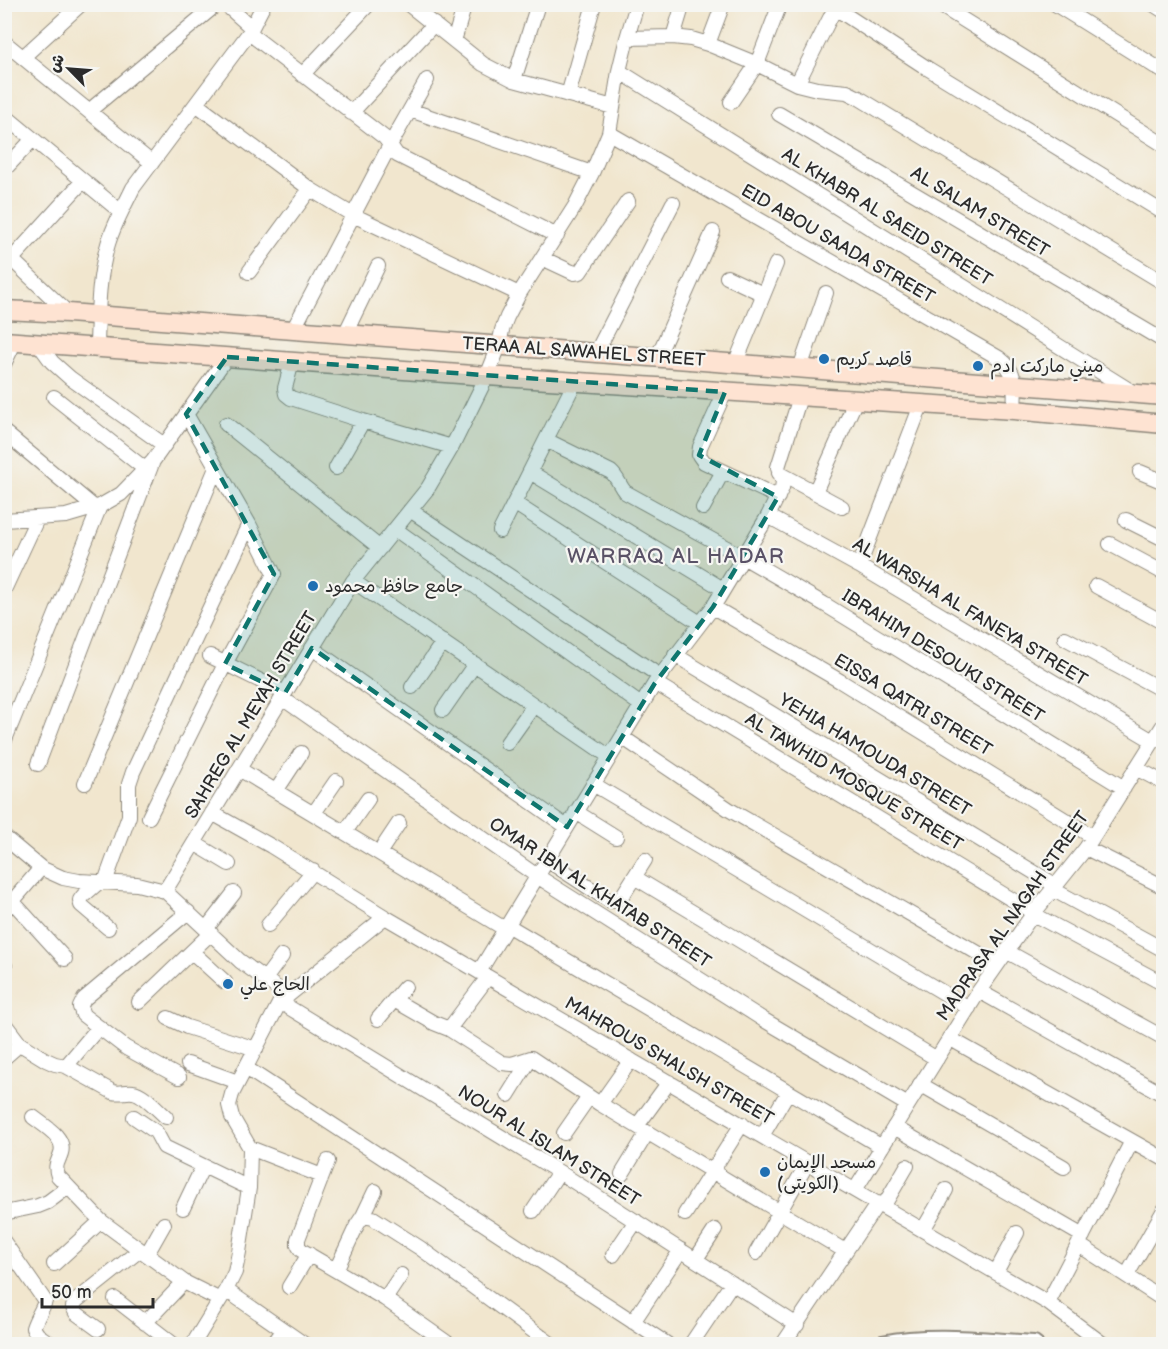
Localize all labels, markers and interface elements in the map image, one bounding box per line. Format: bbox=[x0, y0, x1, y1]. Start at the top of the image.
north arrow bbox=[39, 39, 99, 99]
text: ش bbox=[44, 51, 69, 75]
street label: AL KHABR AL SAEID STREET bbox=[778, 144, 996, 291]
street label: AL SALAM STREET bbox=[907, 162, 1053, 262]
street label: EID ABOU SAADA STREET bbox=[738, 180, 939, 308]
street label: TERAA AL SAWAHEL STREET bbox=[462, 333, 706, 371]
place label: قاصد كريم bbox=[836, 349, 912, 373]
marker: قاصد كريم bbox=[817, 352, 831, 366]
place label: ميني ماركت ادم bbox=[990, 356, 1103, 382]
marker: ميني ماركت ادم bbox=[971, 359, 985, 373]
street label: AL WARSHA AL FANEYA STREET bbox=[849, 533, 1091, 691]
district label: WARRAQ AL HADAR bbox=[567, 544, 785, 569]
place label: جامع حافظ محمود bbox=[325, 576, 463, 599]
marker: جامع حافظ محمود bbox=[306, 579, 320, 593]
street label: IBRAHIM DESOUKI STREET bbox=[838, 585, 1048, 727]
street label: SAHREG AL MEYAH STREET bbox=[181, 608, 321, 822]
street label: EISSA QATRI STREET bbox=[830, 649, 996, 761]
street label: YEHIA HAMOUDA STREET bbox=[774, 689, 975, 821]
street label: AL TAWHID MOSQUE STREET bbox=[741, 709, 967, 855]
street label: MADRASA AL NAGAH STREET bbox=[932, 807, 1094, 1025]
street label: OMAR IBN AL KHATAB STREET bbox=[485, 813, 715, 973]
place label: الحاج علي bbox=[240, 974, 310, 1000]
marker: الحاج علي bbox=[221, 977, 235, 991]
street label: MAHROUS SHALSH STREET bbox=[561, 993, 777, 1130]
street label: NOUR AL ISLAM STREET bbox=[454, 1081, 644, 1211]
place label: مسجد الإيمان (الكويتى) bbox=[777, 1152, 876, 1194]
marker: مسجد الإيمان (الكويتى) bbox=[758, 1165, 772, 1179]
scale bar bbox=[42, 1271, 153, 1309]
text: 50 m bbox=[51, 1282, 92, 1303]

